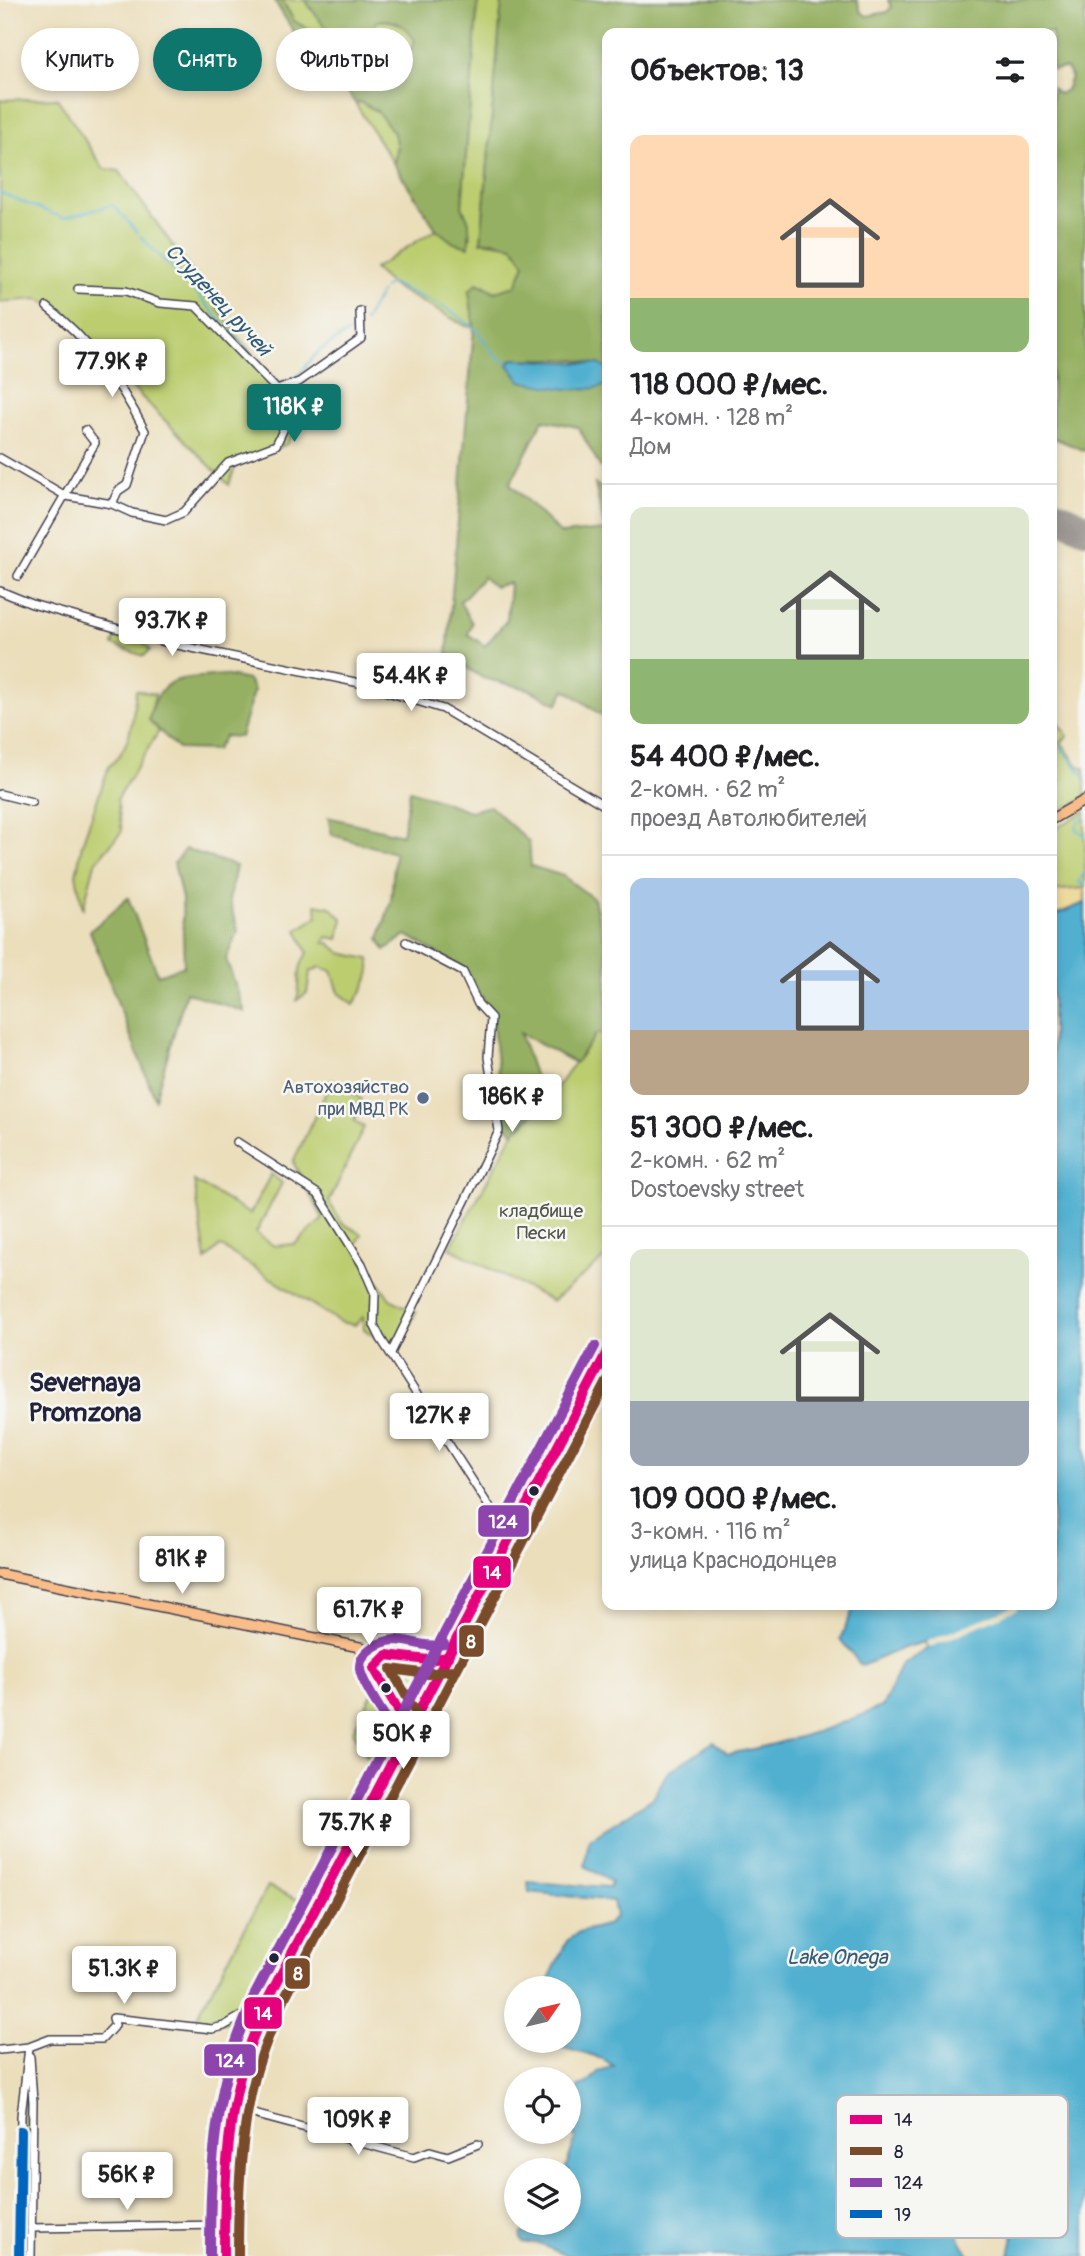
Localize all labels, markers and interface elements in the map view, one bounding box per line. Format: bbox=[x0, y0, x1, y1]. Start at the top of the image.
chip: Купить bbox=[21, 28, 139, 91]
chip: Снять bbox=[153, 28, 262, 91]
chip: Фильтры bbox=[276, 28, 413, 91]
icon: filters bbox=[991, 51, 1029, 89]
text: Объектов: 13 bbox=[630, 52, 804, 89]
icon: home bbox=[767, 180, 893, 306]
water label: Студенец ручей bbox=[159, 238, 278, 363]
pin: 77.9K ₽ bbox=[47, 340, 177, 399]
text: 77.9K ₽ bbox=[75, 347, 149, 376]
text: 118 000 ₽/мес. bbox=[630, 366, 828, 403]
pin: 118K ₽ bbox=[237, 384, 351, 444]
text: 118K ₽ bbox=[263, 392, 325, 421]
text: 4-комн. · 128 m² bbox=[630, 403, 793, 432]
text: Дом bbox=[630, 432, 671, 461]
icon: home bbox=[767, 552, 893, 678]
pin: 93.7K ₽ bbox=[107, 598, 237, 658]
text: 93.7K ₽ bbox=[135, 606, 209, 635]
pin: 54.4K ₽ bbox=[346, 654, 476, 713]
text: 54.4K ₽ bbox=[373, 661, 449, 690]
text: 54 400 ₽/мес. bbox=[630, 738, 820, 775]
text: 2-комн. · 62 m² bbox=[630, 775, 785, 804]
text: проезд Автолюбителей bbox=[630, 804, 867, 833]
icon: home bbox=[767, 923, 893, 1049]
pin: 186K ₽ bbox=[455, 1074, 569, 1134]
place label: Автохозяйство при МВД РК bbox=[282, 1075, 409, 1121]
text: 186K ₽ bbox=[479, 1082, 545, 1111]
marker: Автохозяйство при МВД РК bbox=[415, 1090, 431, 1106]
text: 51 300 ₽/мес. bbox=[630, 1109, 814, 1146]
text: 2-комн. · 62 m² bbox=[630, 1146, 785, 1175]
text: Dostoevsky street bbox=[630, 1175, 804, 1204]
park label: кладбище Пески bbox=[499, 1199, 584, 1245]
icon: home bbox=[767, 1294, 893, 1420]
district label: Severnaya Promzona bbox=[29, 1367, 141, 1429]
pin: 127K ₽ bbox=[382, 1394, 496, 1453]
text: 127K ₽ bbox=[406, 1401, 472, 1430]
text: 109 000 ₽/мес. bbox=[630, 1480, 837, 1517]
unlabelled marker bbox=[527, 1484, 541, 1498]
line badge: 124 bbox=[477, 1504, 530, 1538]
text: 124 bbox=[488, 1510, 518, 1534]
text: 3-комн. · 116 m² bbox=[630, 1517, 791, 1546]
pin: 81K ₽ bbox=[133, 1536, 231, 1596]
text: 81K ₽ bbox=[155, 1544, 209, 1573]
text: улица Краснодонцев bbox=[630, 1546, 837, 1575]
line badge: 14 bbox=[472, 1555, 512, 1589]
text: 14 bbox=[483, 1561, 501, 1585]
pin: 61.7K ₽ bbox=[304, 1588, 434, 1647]
text: 61.7K ₽ bbox=[333, 1595, 405, 1624]
line badge: 8 bbox=[458, 1624, 485, 1658]
text: 8 bbox=[466, 1630, 476, 1654]
unlabelled marker bbox=[379, 1681, 393, 1695]
pin: 50K ₽ bbox=[354, 1712, 452, 1771]
text: 50K ₽ bbox=[373, 1719, 433, 1748]
pin: 75.7K ₽ bbox=[291, 1800, 421, 1860]
text: 75.7K ₽ bbox=[319, 1808, 393, 1837]
water label: Lake Onega bbox=[786, 1944, 889, 1971]
pin: 51.3K ₽ bbox=[59, 1946, 189, 2006]
unlabelled marker bbox=[267, 1951, 281, 1965]
text: 51.3K ₽ bbox=[88, 1954, 160, 1983]
line badge: 8 bbox=[284, 1957, 311, 1990]
text: 8 bbox=[293, 1962, 303, 1986]
north arrow bbox=[504, 1976, 581, 2053]
map controls bbox=[504, 1976, 581, 2235]
line badge: 14 bbox=[243, 1996, 283, 2030]
text: 14 bbox=[254, 2002, 272, 2026]
line badge: 124 bbox=[203, 2043, 257, 2077]
text: 124 bbox=[215, 2049, 245, 2073]
button: locate bbox=[504, 2067, 581, 2144]
legend bbox=[836, 2095, 1068, 2238]
pin: 109K ₽ bbox=[301, 2098, 415, 2157]
text: 109K ₽ bbox=[323, 2105, 393, 2134]
text: 14 bbox=[894, 2108, 912, 2132]
text: 8 bbox=[894, 2140, 904, 2164]
pin: 56K ₽ bbox=[78, 2152, 176, 2212]
button: layers bbox=[504, 2158, 581, 2235]
text: 56K ₽ bbox=[98, 2160, 156, 2189]
text: 124 bbox=[894, 2171, 923, 2195]
text: 19 bbox=[894, 2203, 911, 2227]

